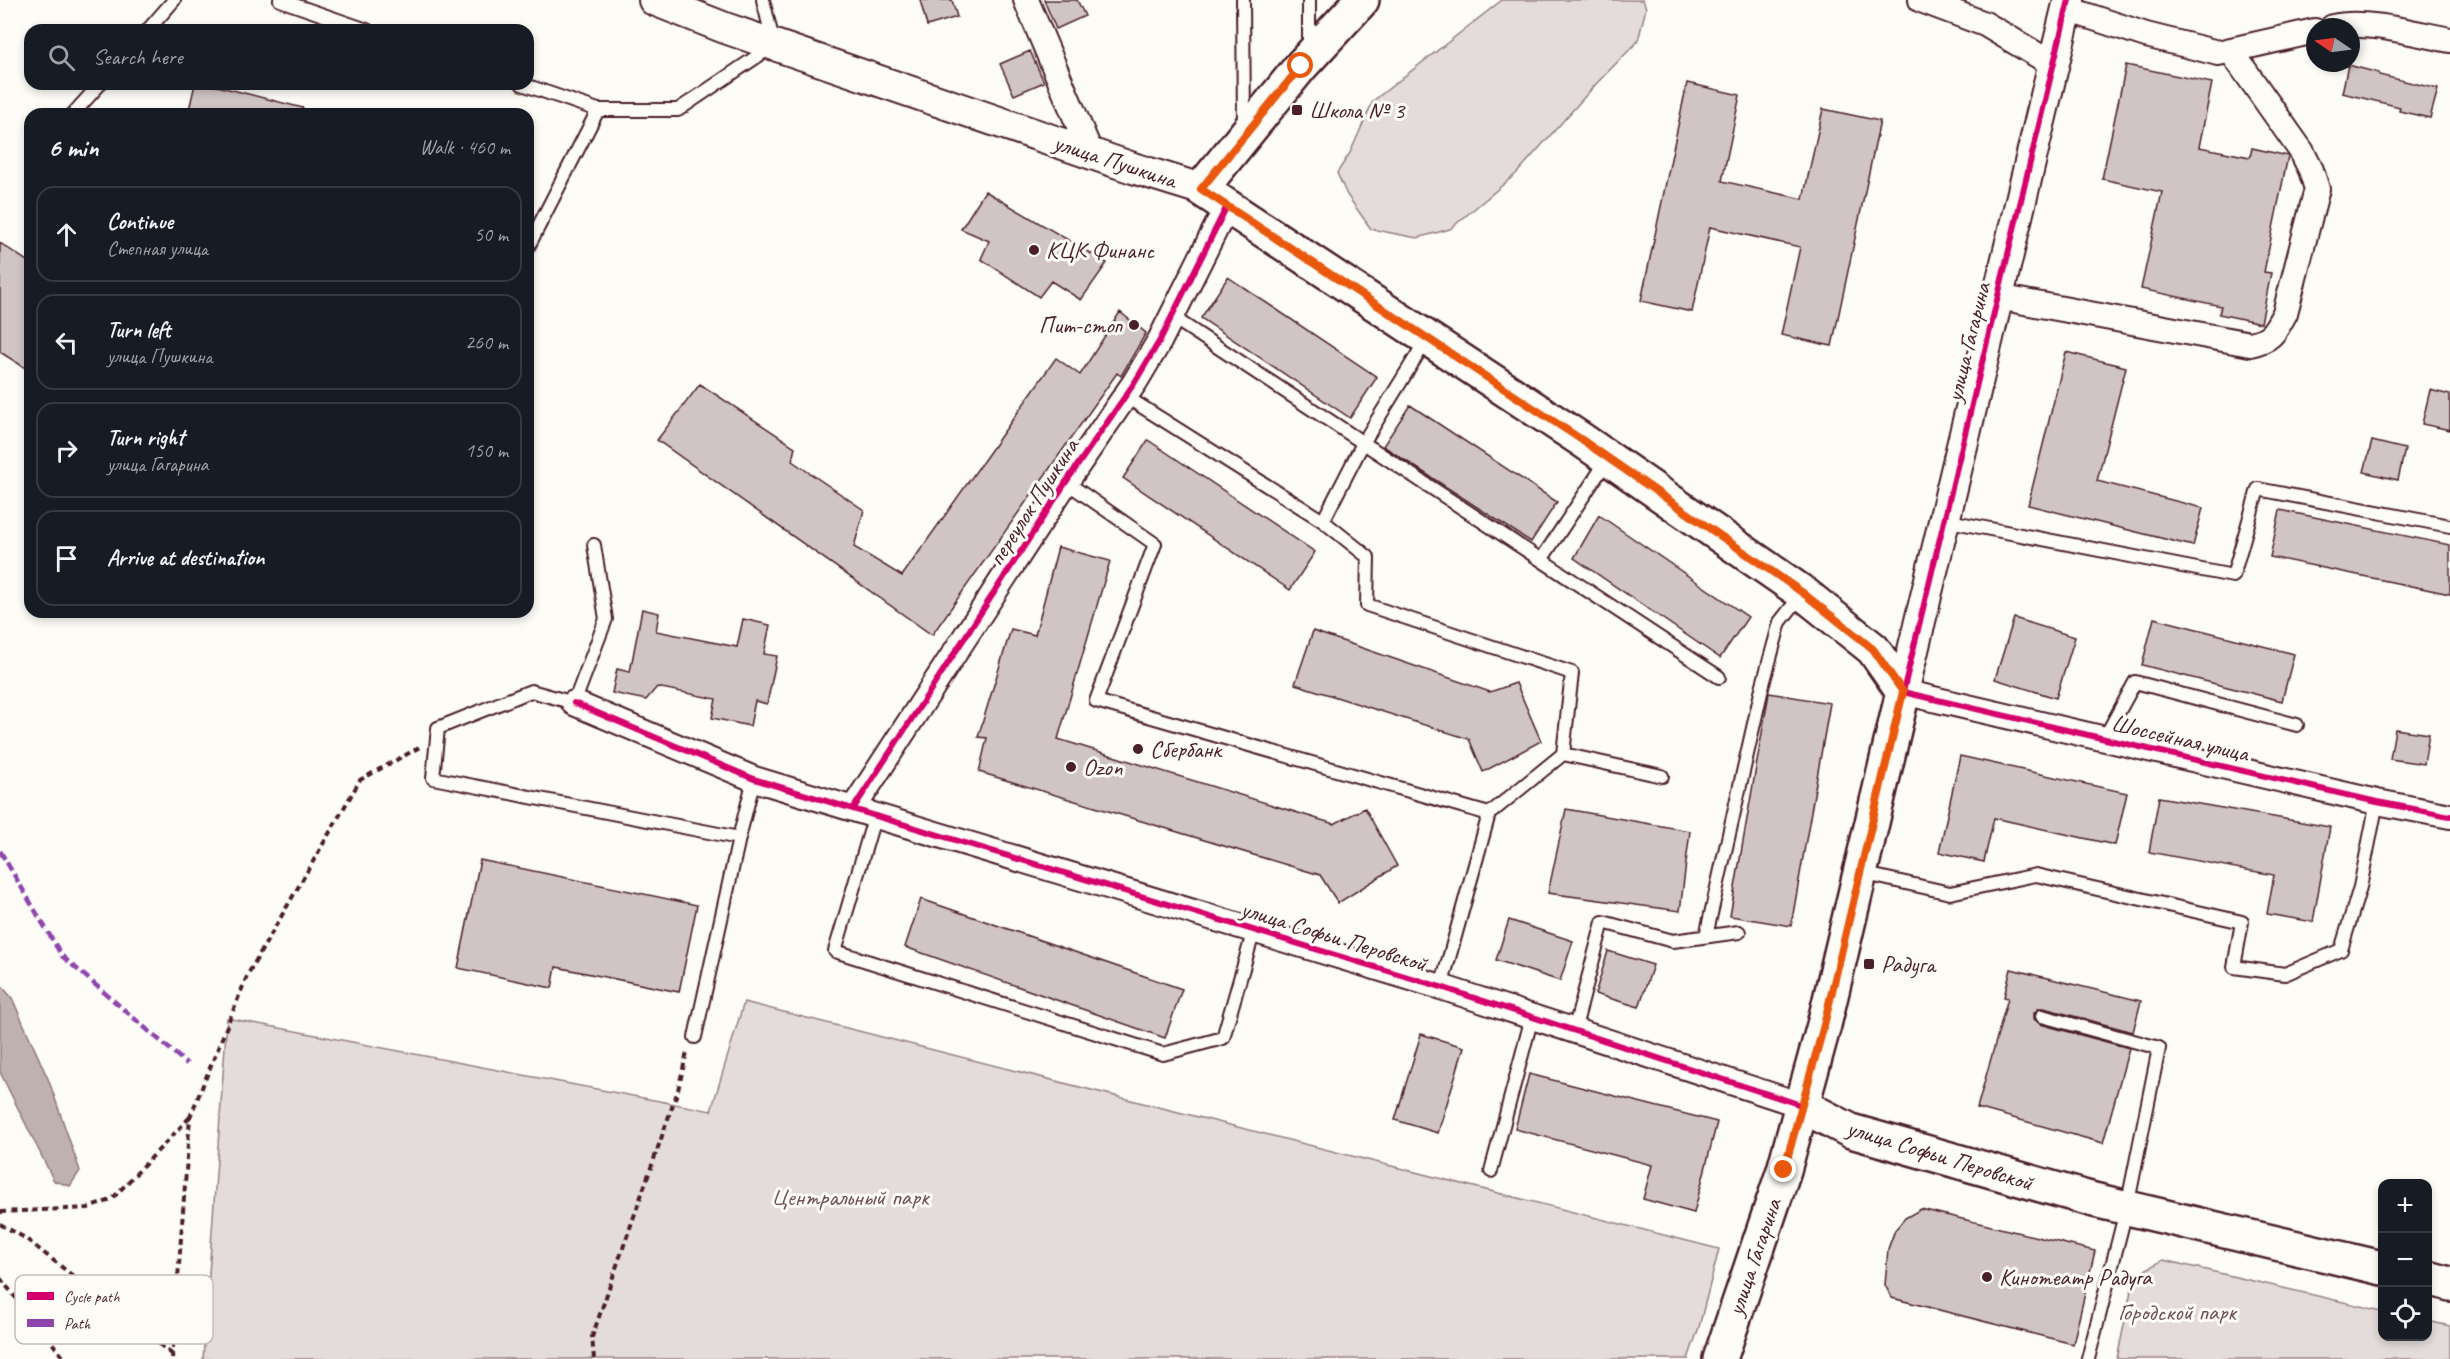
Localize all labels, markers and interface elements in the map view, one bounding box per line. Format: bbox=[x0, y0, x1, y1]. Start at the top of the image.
north arrow bbox=[2306, 18, 2360, 72]
search box bbox=[24, 24, 534, 90]
icon: search bbox=[45, 41, 78, 74]
text: Search here bbox=[93, 43, 183, 71]
route start bbox=[1287, 52, 1313, 78]
place label: Школа № 3 bbox=[1309, 95, 1406, 125]
marker: Школа № 3 bbox=[1290, 103, 1304, 117]
street label: улица Пушкина bbox=[1048, 127, 1182, 195]
text: 6 min bbox=[48, 131, 98, 164]
text: Walk · 460 m bbox=[420, 135, 510, 160]
text: Continue bbox=[107, 208, 173, 236]
icon: ahead bbox=[50, 218, 83, 251]
text: 50 m bbox=[474, 222, 508, 247]
place label: КЦК Финанс bbox=[1046, 235, 1155, 265]
text: Степная улица bbox=[107, 236, 208, 261]
marker: КЦК Финанс bbox=[1027, 243, 1041, 257]
street label: улица Гагарина bbox=[1938, 278, 1998, 407]
place label: Пит-стоп bbox=[1039, 310, 1123, 340]
text: Turn left bbox=[107, 316, 171, 344]
marker: Пит-стоп bbox=[1127, 318, 1141, 332]
icon: left bbox=[50, 326, 83, 359]
text: 260 m bbox=[465, 330, 508, 355]
text: улица Пушкина bbox=[107, 344, 213, 369]
text: Turn right bbox=[107, 424, 184, 452]
street label: переулок Пушкина bbox=[981, 432, 1086, 571]
icon: right bbox=[50, 434, 83, 467]
text: 150 m bbox=[465, 438, 508, 463]
text: улица Гагарина bbox=[107, 452, 208, 477]
icon: arrive bbox=[50, 542, 83, 575]
text: Arrive at destination bbox=[107, 544, 264, 572]
street label: Шоссейная улица bbox=[2109, 708, 2253, 769]
place label: Сбербанк bbox=[1150, 734, 1223, 764]
marker: Сбербанк bbox=[1131, 742, 1145, 756]
place label: Ozon bbox=[1083, 752, 1123, 782]
marker: Ozon bbox=[1064, 760, 1078, 774]
street label: улица Софьи Перовской bbox=[1236, 893, 1432, 979]
place label: Радуга bbox=[1881, 949, 1937, 979]
marker: Радуга bbox=[1862, 957, 1876, 971]
street label: улица Софьи Перовской bbox=[1842, 1112, 2038, 1198]
route end bbox=[1770, 1156, 1796, 1182]
map controls bbox=[2378, 1179, 2432, 1341]
button: + bbox=[2378, 1179, 2432, 1233]
park label: Центральный парк bbox=[771, 1182, 931, 1212]
street label: улица Гагарина bbox=[1719, 1193, 1788, 1321]
button: − bbox=[2378, 1233, 2432, 1287]
place label: Кинотеатр Радуга bbox=[1999, 1262, 2153, 1292]
marker: Кинотеатр Радуга bbox=[1980, 1270, 1994, 1284]
legend bbox=[15, 1275, 213, 1344]
text: Cycle path bbox=[64, 1287, 120, 1307]
button: locate bbox=[2378, 1287, 2432, 1341]
park label: Городской парк bbox=[2118, 1297, 2238, 1327]
text: Path bbox=[64, 1314, 91, 1334]

